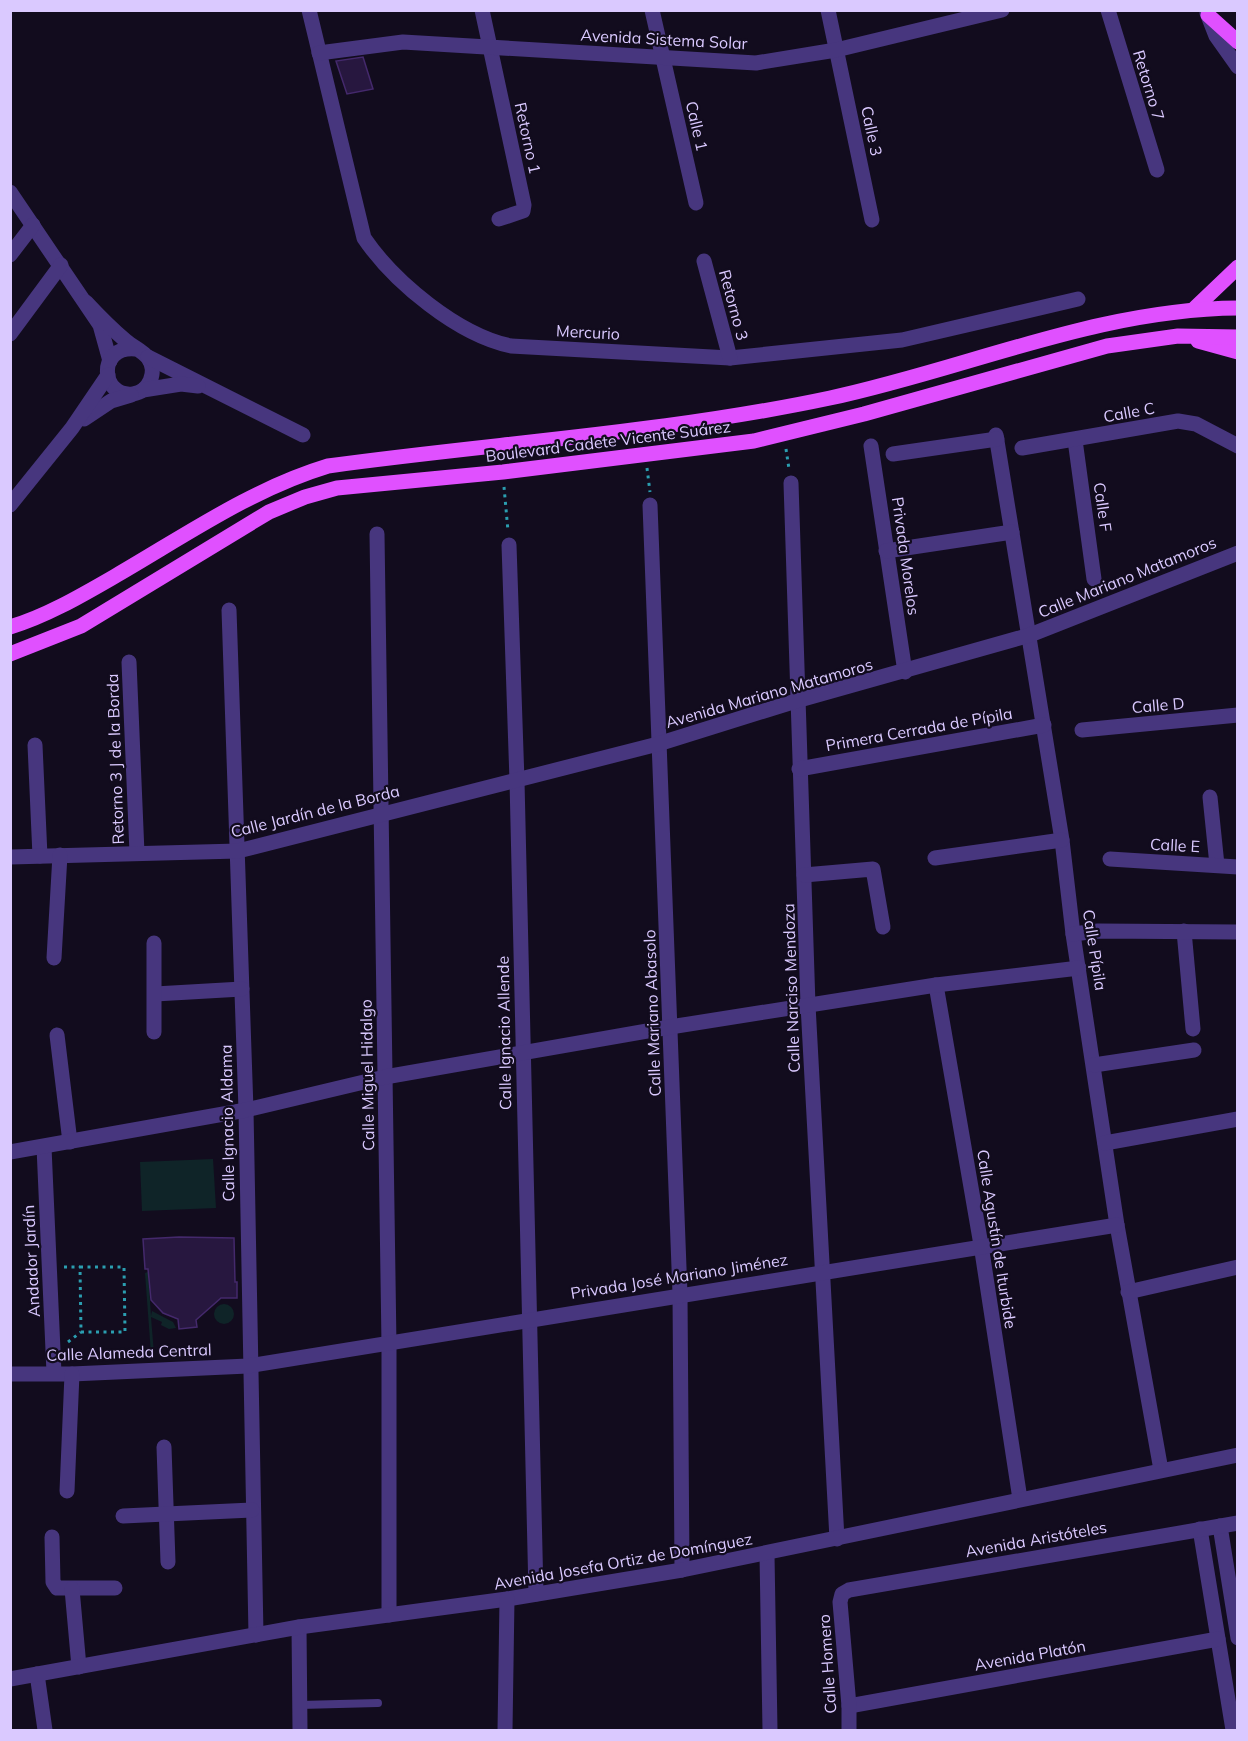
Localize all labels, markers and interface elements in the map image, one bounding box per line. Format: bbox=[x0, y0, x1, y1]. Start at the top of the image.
street label: Avenida Sistema Solar bbox=[580, 25, 748, 53]
street label: Retorno 7 bbox=[1129, 47, 1169, 123]
street label: Calle 1 bbox=[682, 99, 712, 153]
street label: Retorno 1 bbox=[511, 101, 545, 175]
street label: Calle 3 bbox=[857, 104, 887, 158]
street label: Retorno 3 bbox=[715, 267, 753, 343]
street label: Mercurio bbox=[555, 320, 621, 344]
street label: Calle C bbox=[1102, 398, 1156, 426]
street label: Boulevard Cadete Vicente Suárez bbox=[484, 416, 732, 466]
street label: Calle F bbox=[1090, 481, 1116, 533]
street label: Privada Morelos bbox=[888, 496, 924, 617]
street label: Calle Mariano Matamoros bbox=[1035, 532, 1219, 622]
street label: Avenida Mariano Matamoros bbox=[663, 654, 875, 732]
street label: Retorno 3 J de la Borda bbox=[102, 673, 128, 845]
street label: Calle D bbox=[1131, 693, 1185, 717]
street label: Primera Cerrada de Pípila bbox=[824, 703, 1014, 755]
street label: Calle Jardín de la Borda bbox=[229, 780, 401, 842]
street label: Calle E bbox=[1149, 834, 1201, 856]
street label: Calle Narciso Mendoza bbox=[778, 903, 804, 1073]
street label: Calle Pípila bbox=[1079, 908, 1111, 992]
street label: Calle Mariano Abasolo bbox=[639, 929, 665, 1097]
street label: Calle Ignacio Allende bbox=[493, 956, 515, 1110]
street label: Calle Miguel Hidalgo bbox=[356, 999, 378, 1151]
street label: Calle Ignacio Aldama bbox=[216, 1044, 238, 1202]
street label: Calle Agustín de Iturbide bbox=[973, 1148, 1021, 1330]
street label: Andador Jardín bbox=[18, 1204, 44, 1318]
street label: Privada José Mariano Jiménez bbox=[569, 1249, 789, 1303]
street label: Calle Alameda Central bbox=[46, 1339, 212, 1365]
street label: Avenida Aristóteles bbox=[964, 1517, 1108, 1561]
street label: Avenida Josefa Ortiz de Domínguez bbox=[492, 1528, 754, 1594]
street label: Calle Homero bbox=[814, 1614, 840, 1714]
street label: Avenida Platón bbox=[973, 1635, 1087, 1675]

